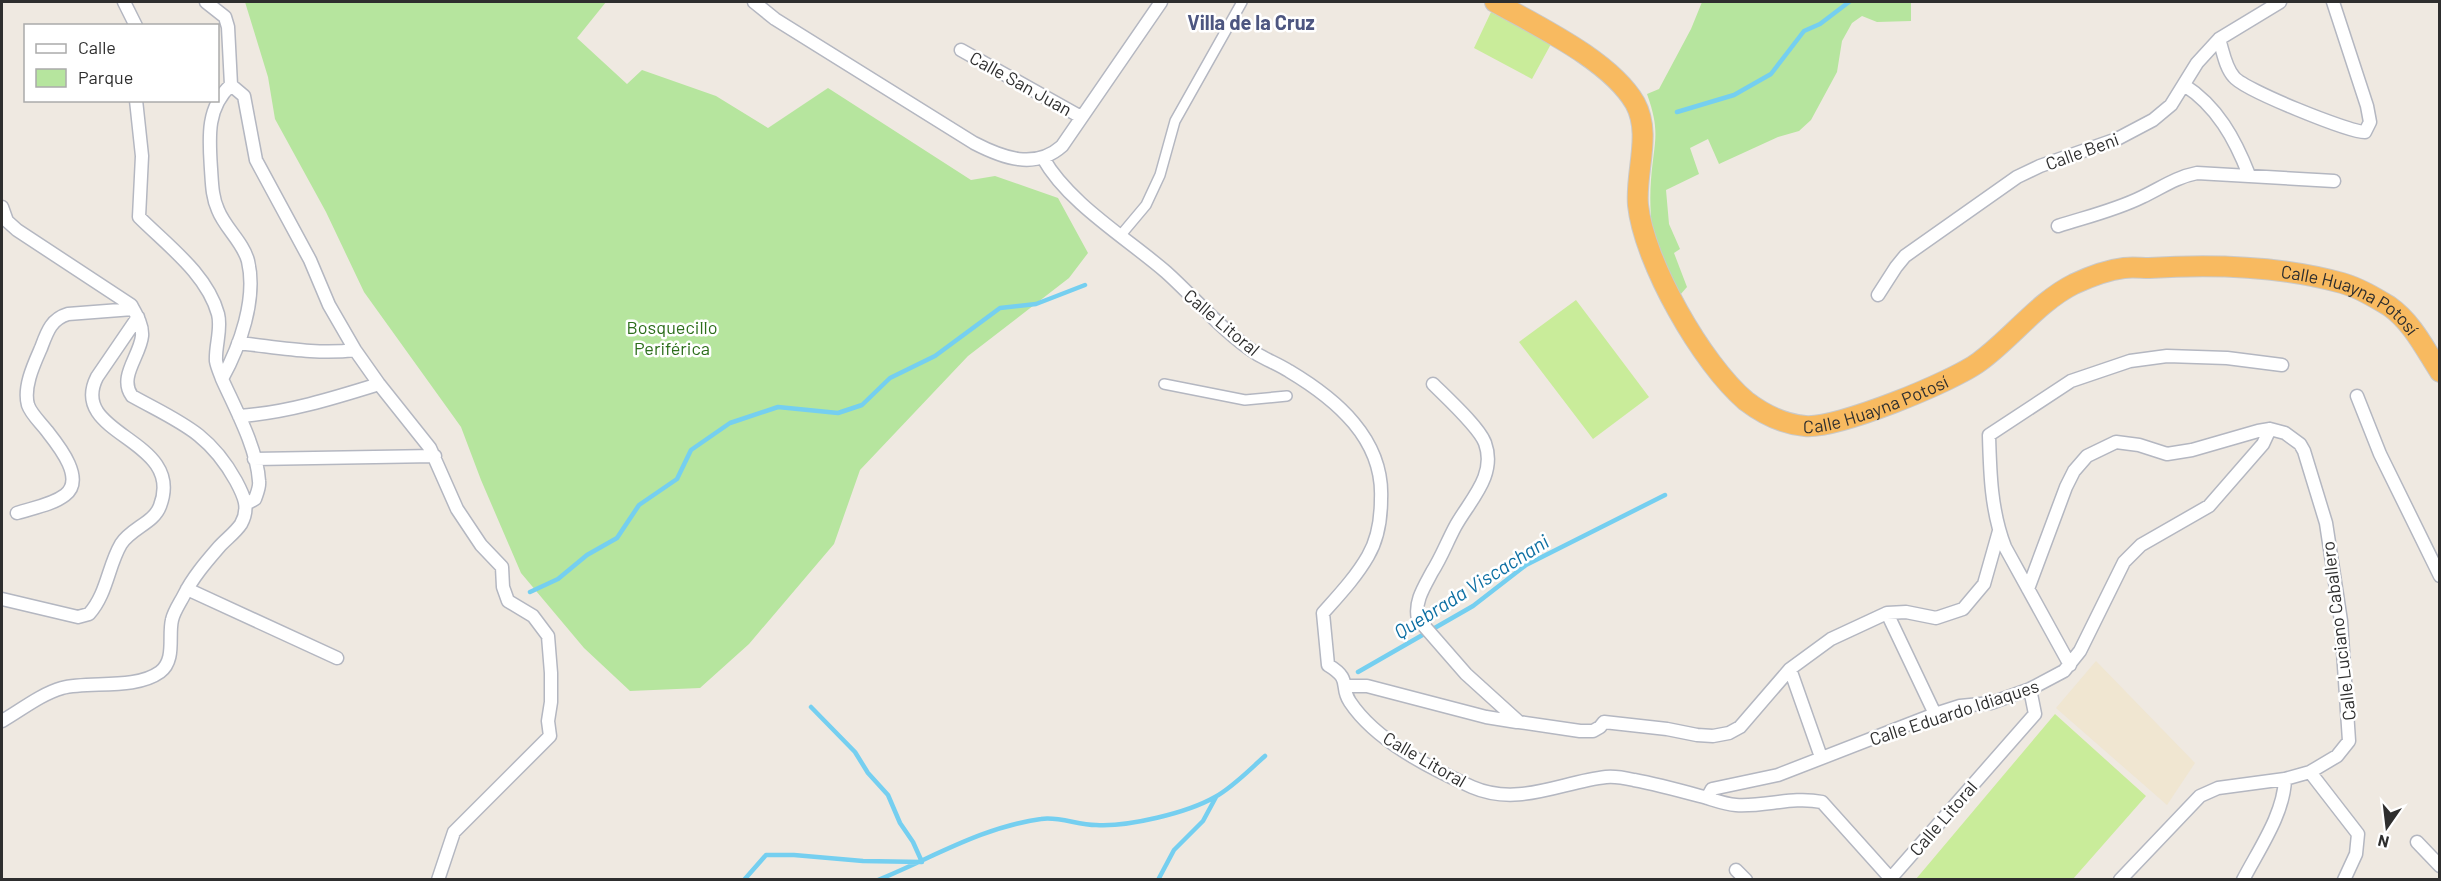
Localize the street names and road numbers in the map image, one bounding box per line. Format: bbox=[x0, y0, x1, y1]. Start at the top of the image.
street label: Calle San Juan bbox=[966, 46, 1076, 120]
street label: Calle Beni bbox=[2042, 128, 2122, 174]
street label: Calle Huayna Potosí bbox=[2280, 260, 2424, 339]
street label: Calle Litoral bbox=[1180, 284, 1264, 360]
street label: Calle Huayna Potosí bbox=[1803, 370, 1952, 437]
street label: Calle Luciano Caballero bbox=[2316, 540, 2360, 722]
street label: Calle Eduardo Idiaques bbox=[1867, 674, 2041, 750]
street label: Calle Litoral bbox=[1380, 726, 1470, 792]
street label: Calle Litoral bbox=[1904, 776, 1982, 860]

